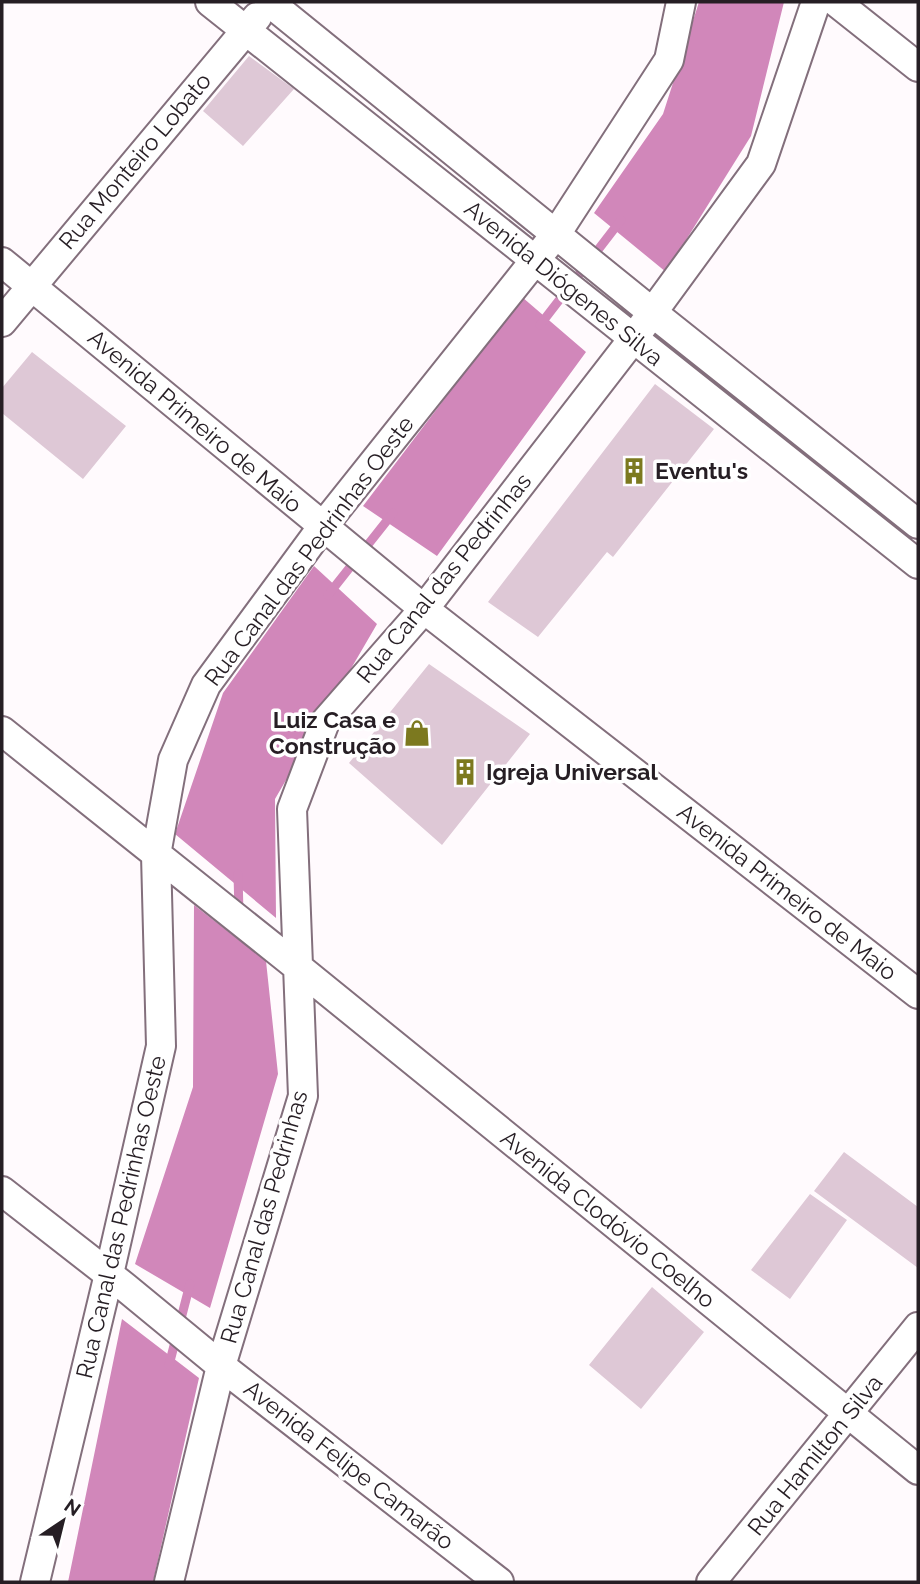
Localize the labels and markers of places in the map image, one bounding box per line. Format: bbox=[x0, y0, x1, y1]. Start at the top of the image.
building icon: Eventu's bbox=[619, 456, 649, 486]
place label: Eventu's bbox=[655, 457, 748, 484]
place label: Luiz Casa e Construção bbox=[269, 706, 396, 759]
shop icon: Luiz Casa e Construção bbox=[402, 718, 432, 748]
building icon: Igreja Universal bbox=[450, 757, 480, 787]
place label: Igreja Universal bbox=[486, 758, 659, 785]

